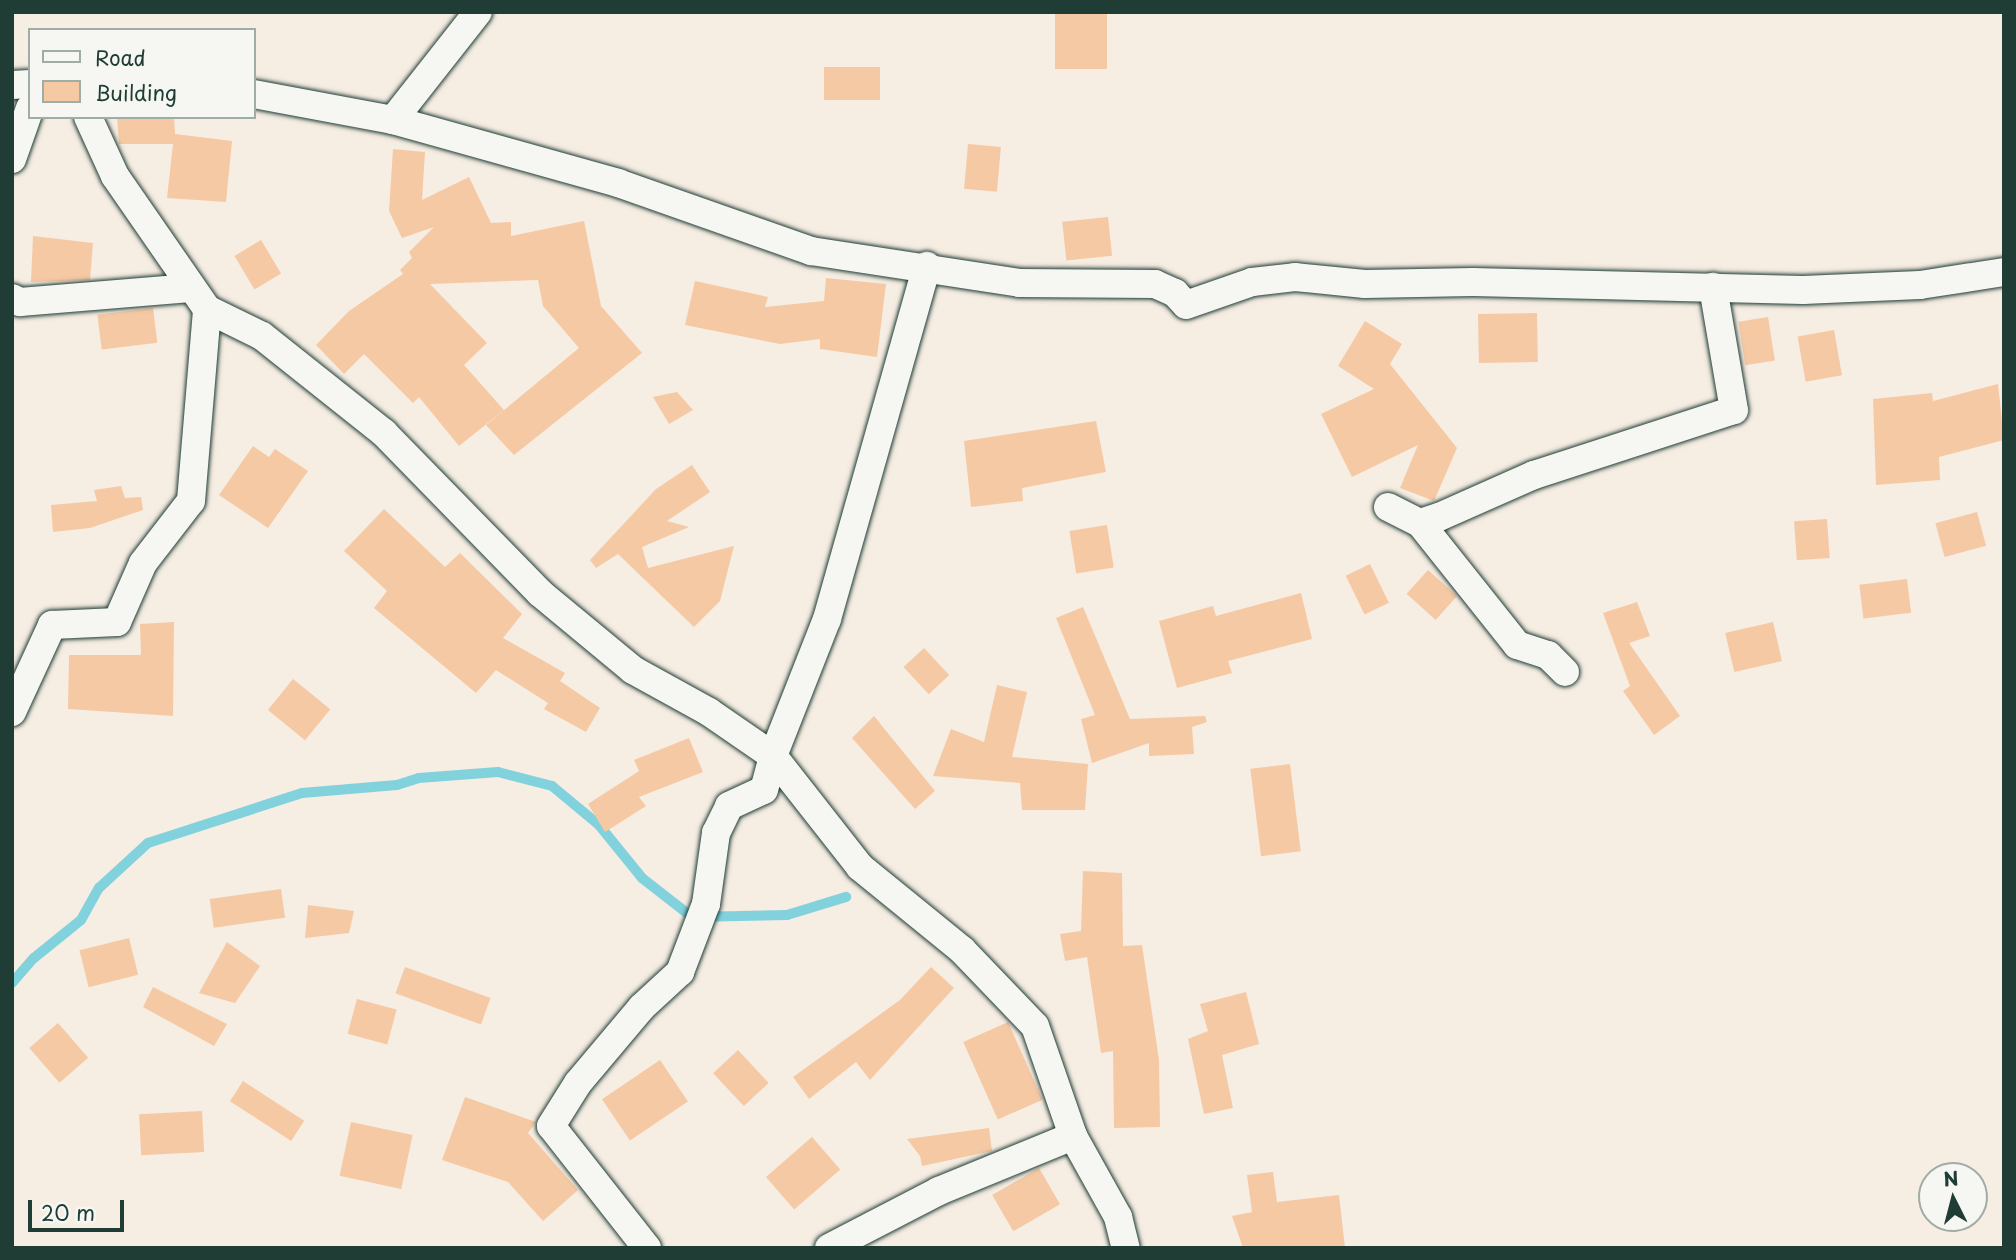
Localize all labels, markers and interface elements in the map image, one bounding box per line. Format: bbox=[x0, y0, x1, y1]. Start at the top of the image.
legend bbox=[28, 28, 256, 119]
text: Road bbox=[95, 41, 146, 73]
text: Building bbox=[95, 76, 177, 108]
north arrow bbox=[1918, 1162, 1988, 1232]
text: N bbox=[1942, 1163, 1960, 1193]
scale bar bbox=[32, 1186, 128, 1230]
text: 20 m bbox=[41, 1196, 95, 1228]

